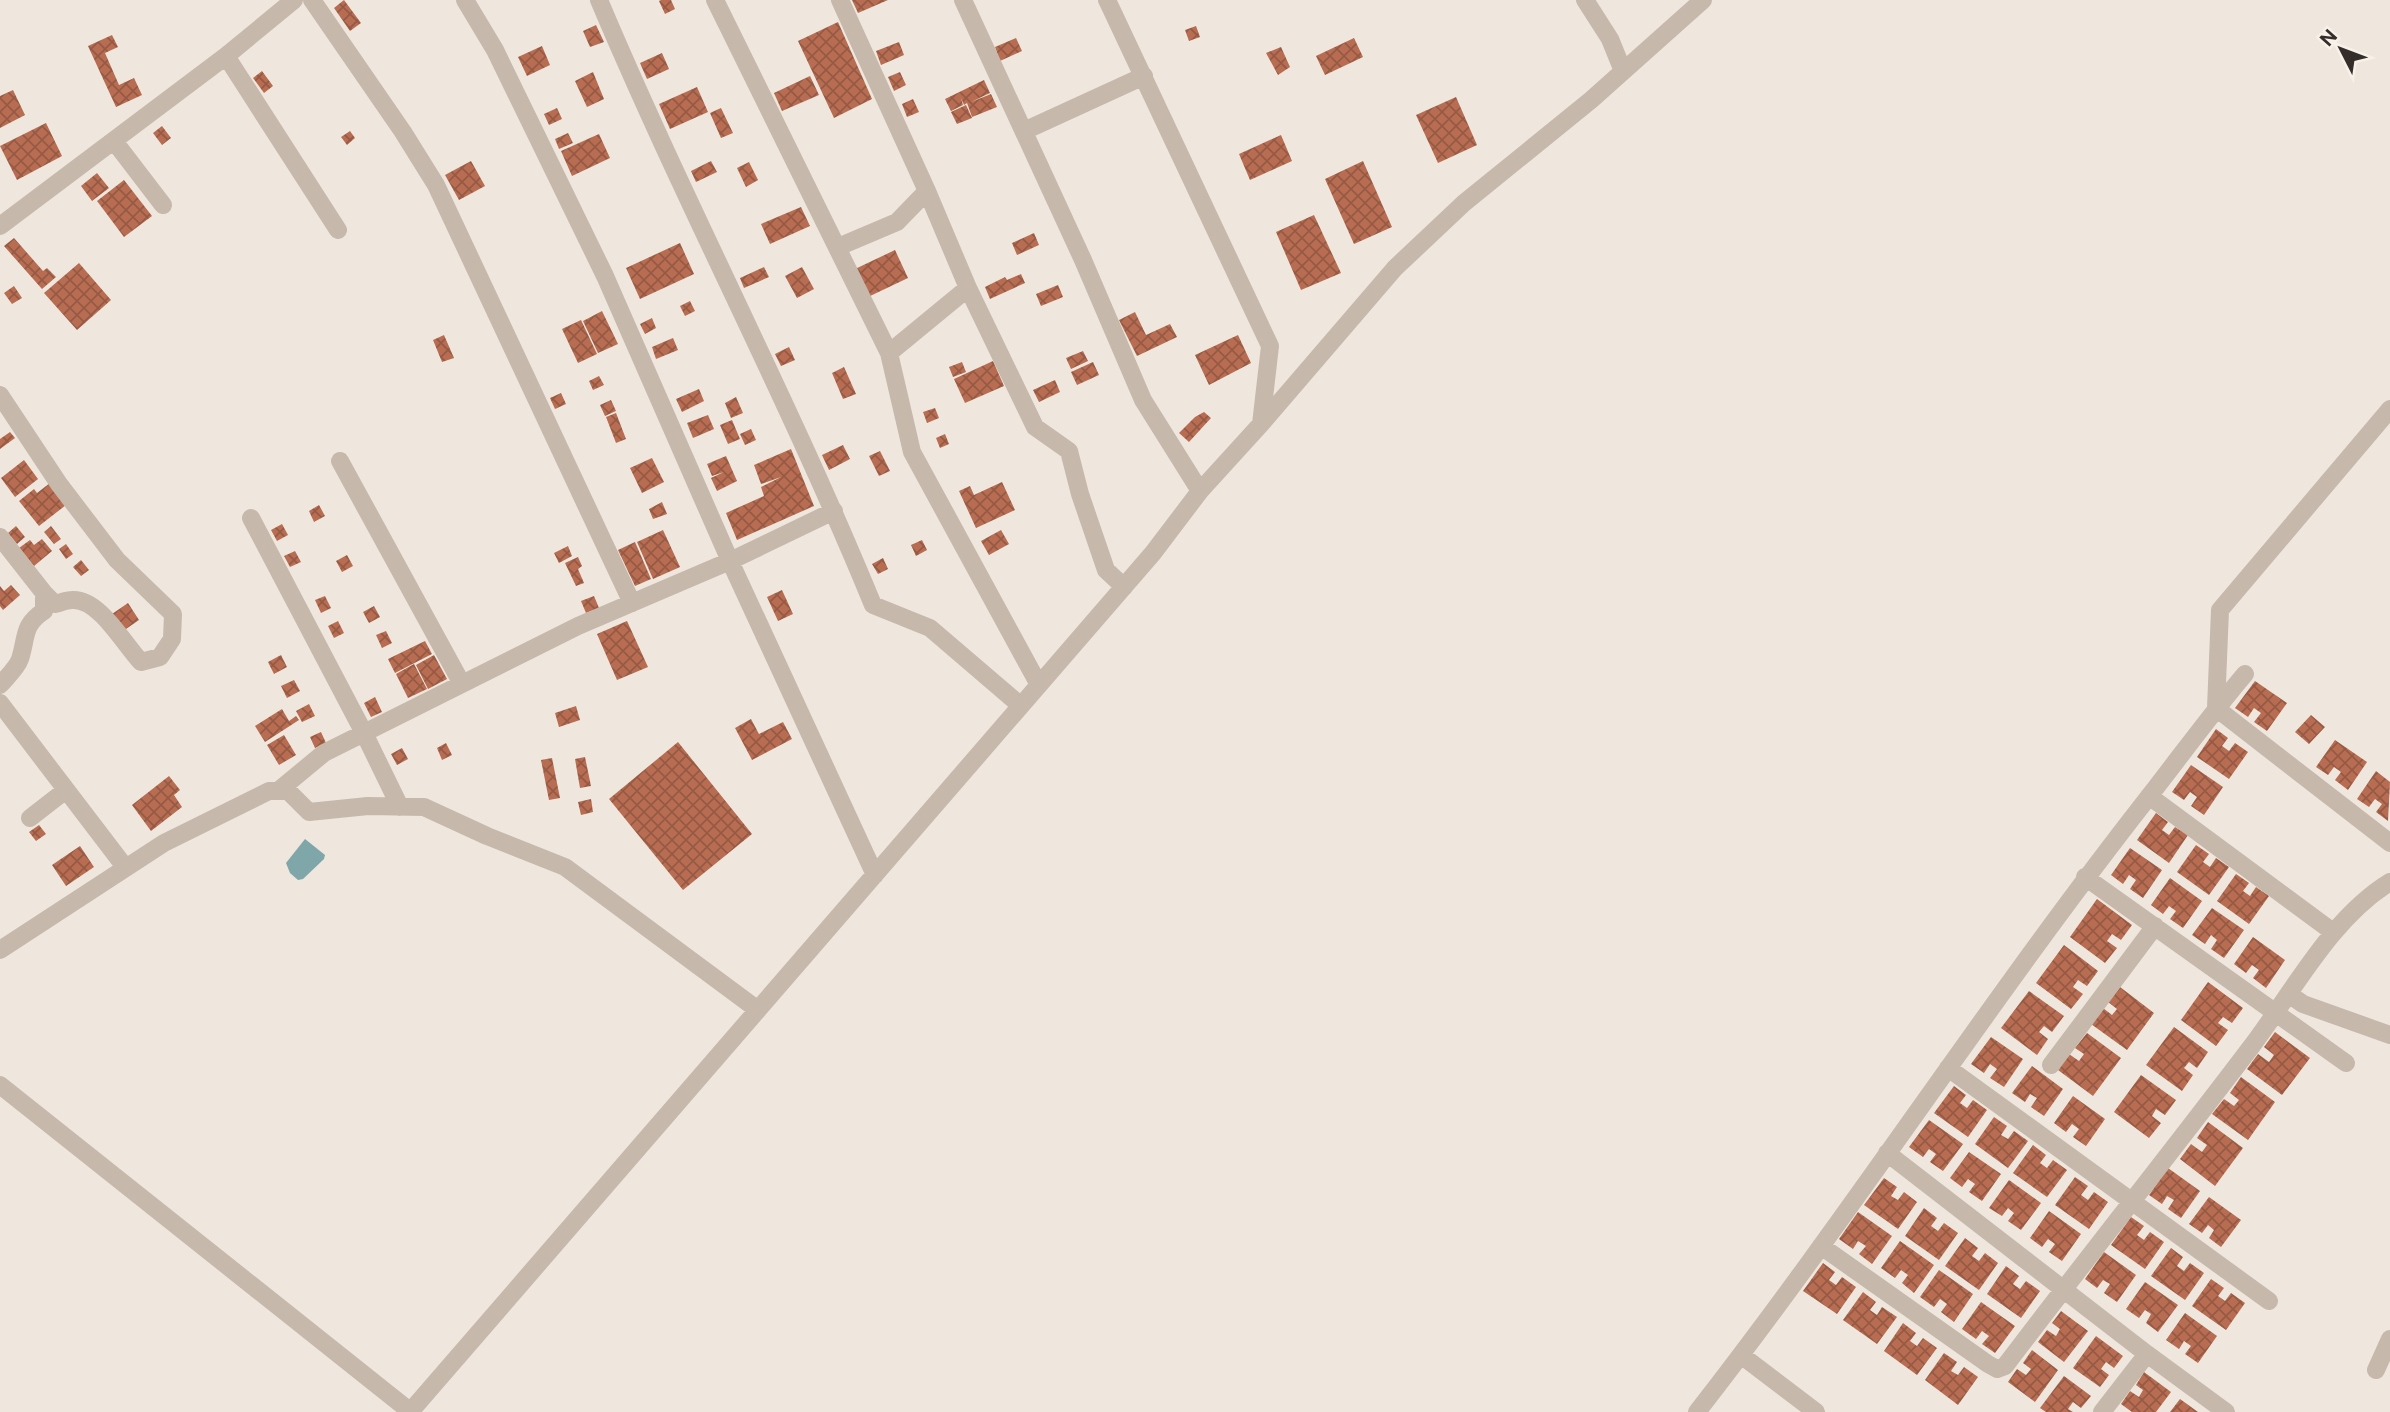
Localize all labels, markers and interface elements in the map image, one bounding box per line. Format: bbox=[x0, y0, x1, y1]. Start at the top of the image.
north arrow bbox=[2306, 14, 2376, 84]
text: N bbox=[2315, 25, 2342, 51]

